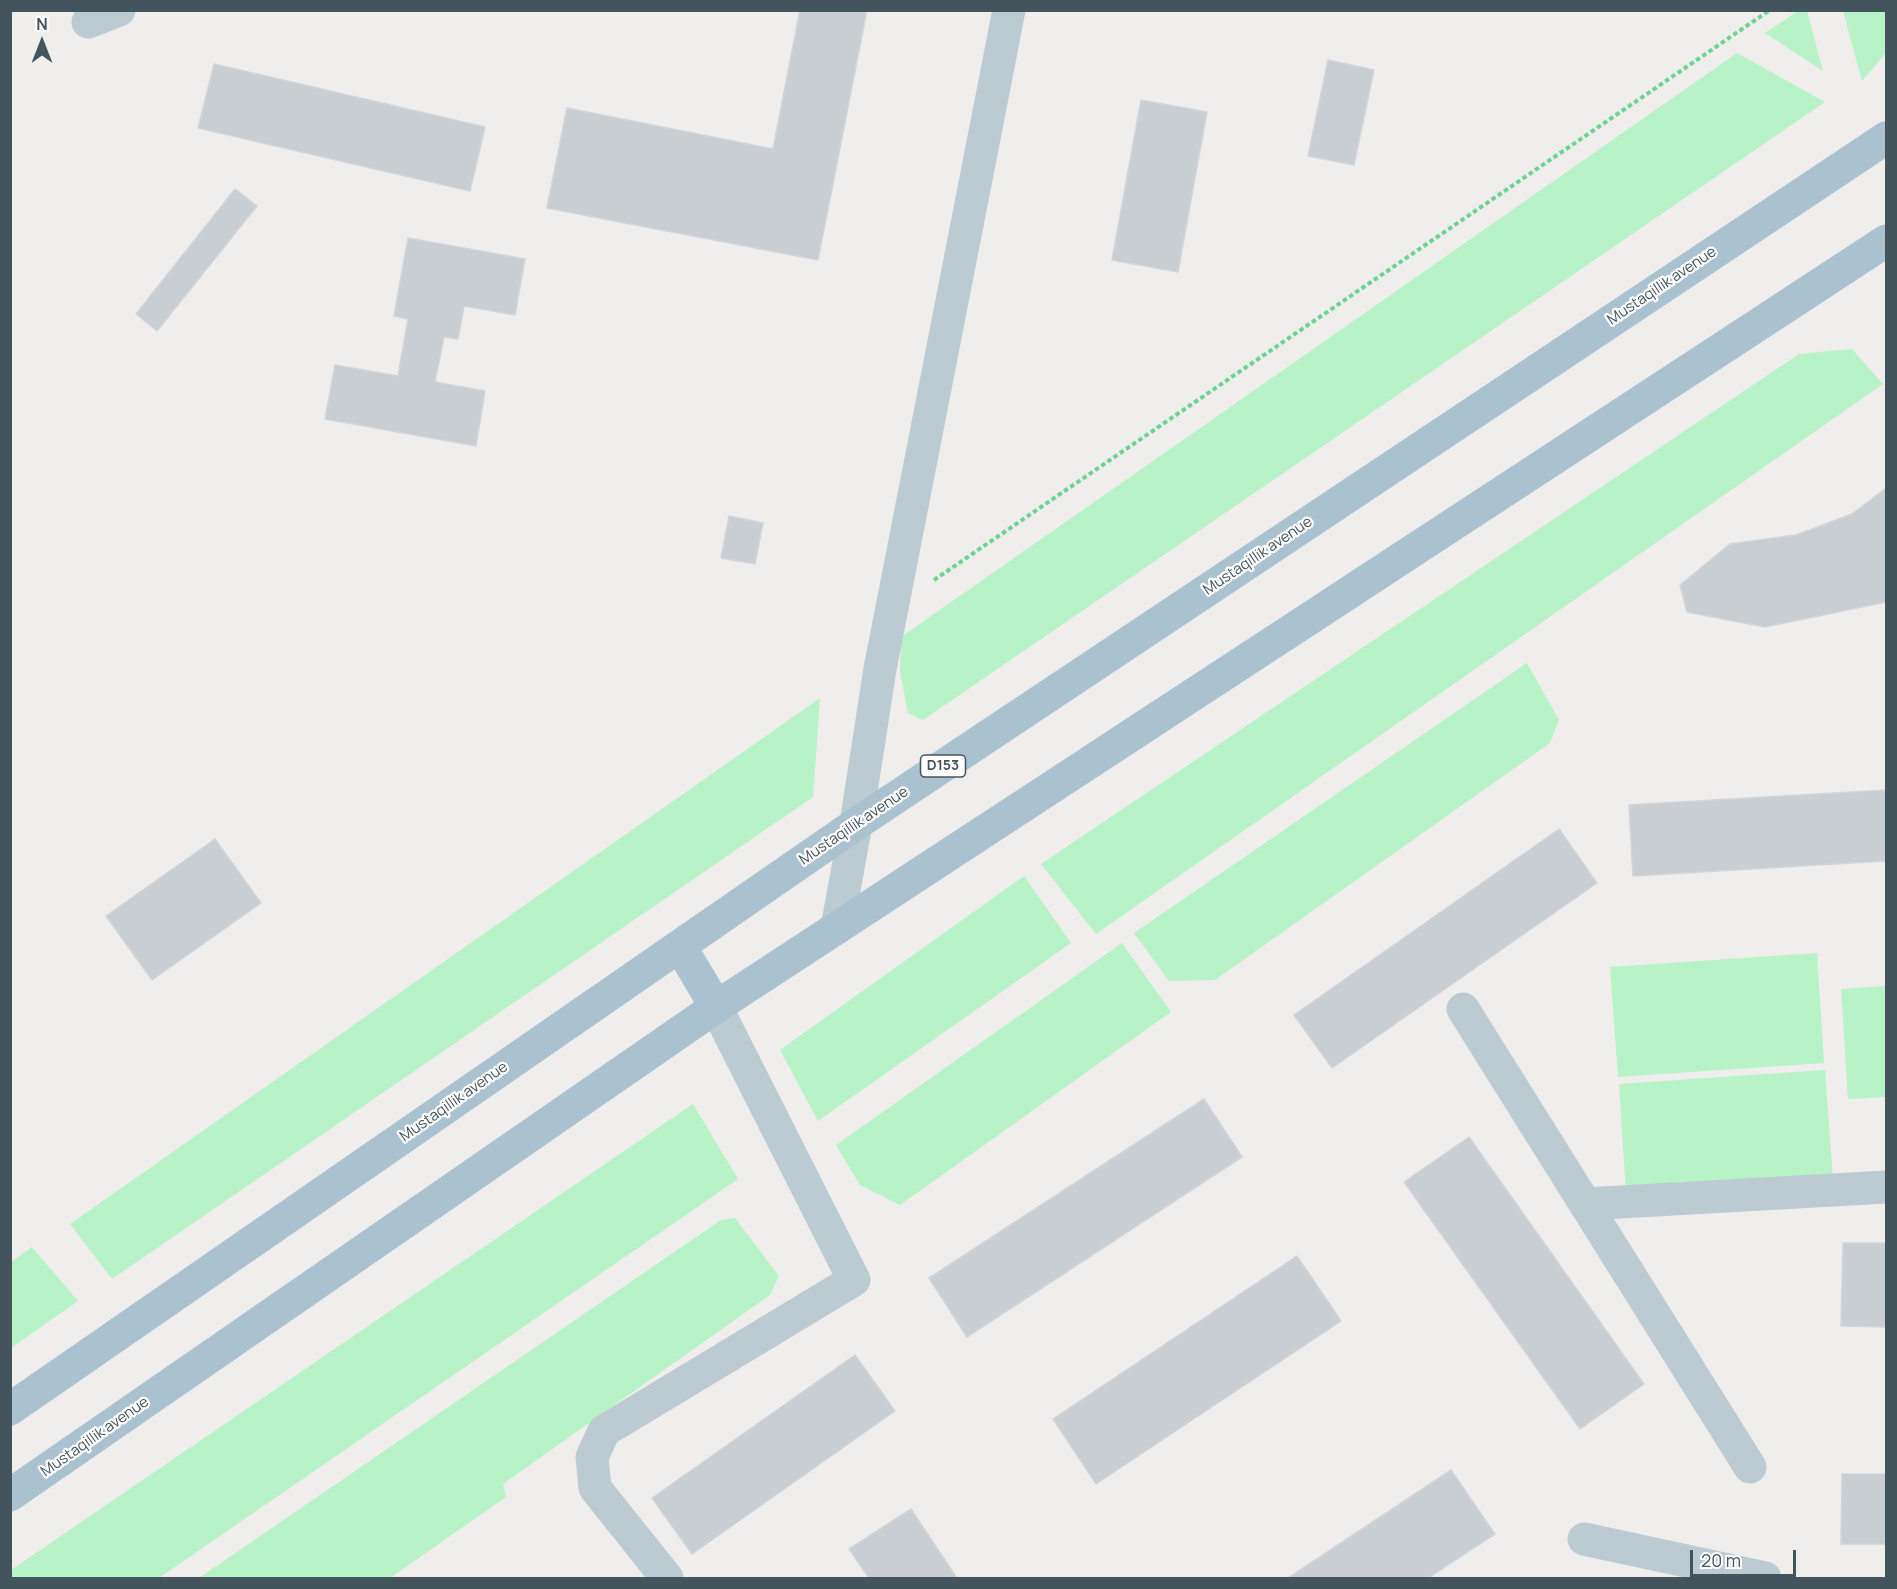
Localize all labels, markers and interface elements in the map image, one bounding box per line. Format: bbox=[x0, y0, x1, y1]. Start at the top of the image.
north arrow bbox=[12, 12, 72, 72]
text: N bbox=[36, 13, 48, 35]
street label: Mustaqillik avenue bbox=[1604, 243, 1720, 329]
street label: Mustaqillik avenue bbox=[1200, 513, 1316, 599]
road number: D153 bbox=[920, 755, 966, 777]
street label: Mustaqillik avenue bbox=[796, 783, 912, 869]
street label: Mustaqillik avenue bbox=[397, 1058, 511, 1146]
street label: Mustaqillik avenue bbox=[38, 1393, 152, 1481]
scale bar bbox=[1693, 1538, 1800, 1576]
text: 20 m bbox=[1701, 1548, 1741, 1572]

